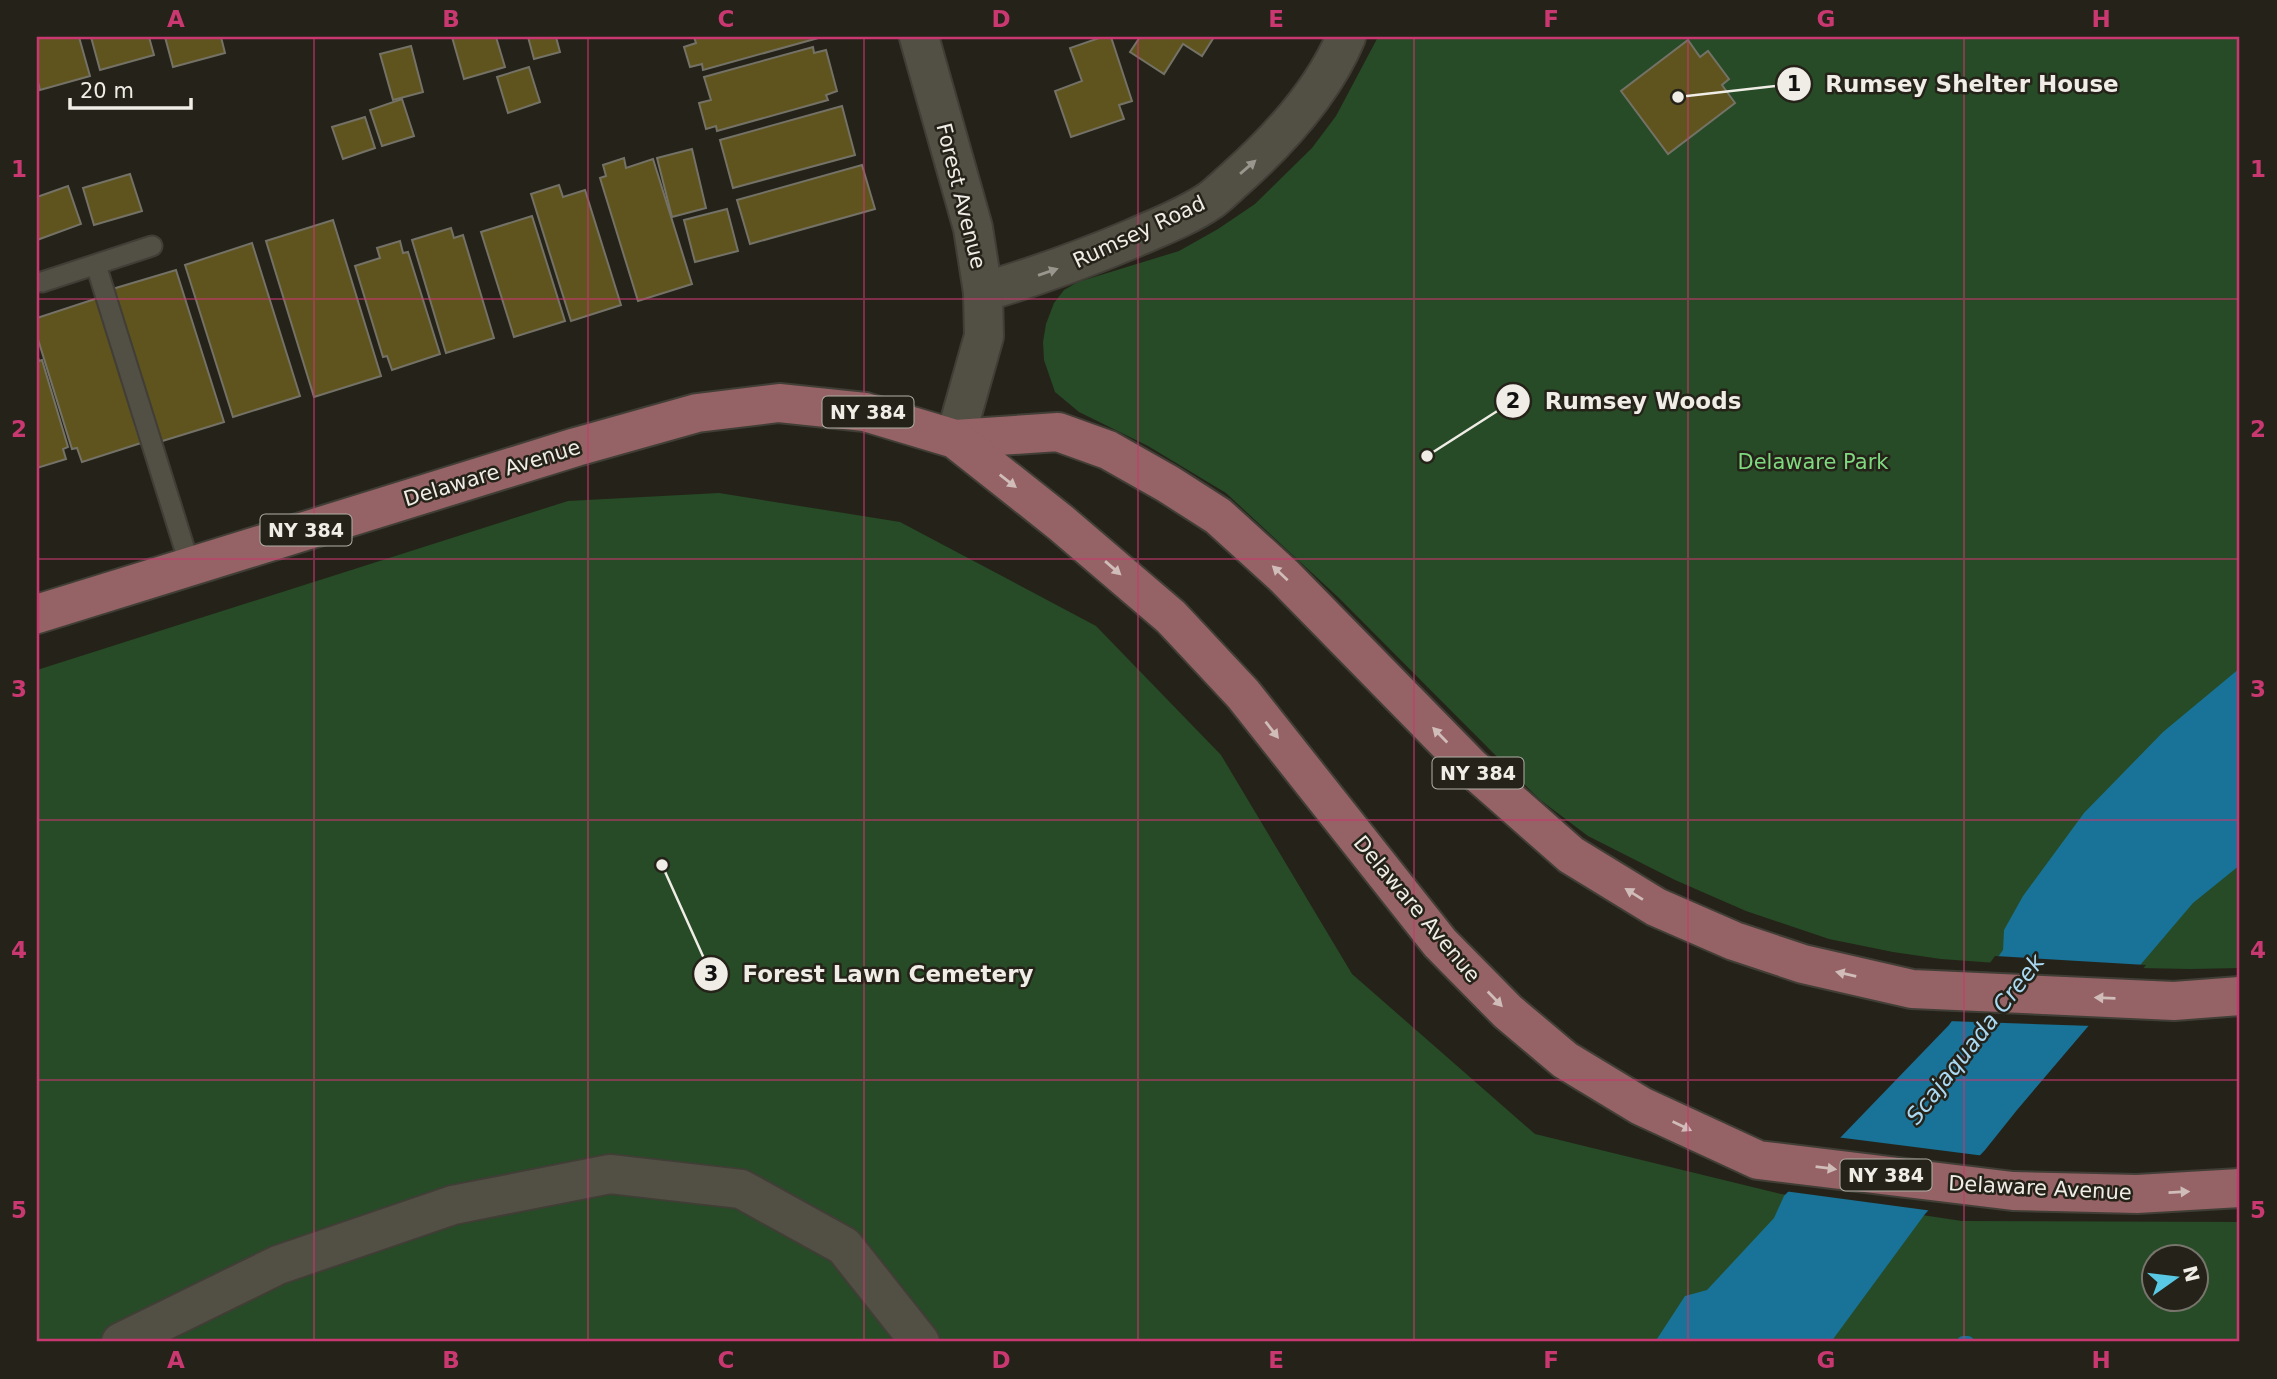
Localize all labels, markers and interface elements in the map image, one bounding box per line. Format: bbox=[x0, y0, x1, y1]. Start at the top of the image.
text: A bbox=[167, 6, 185, 32]
text: B bbox=[442, 6, 460, 32]
text: C bbox=[718, 6, 734, 32]
text: D bbox=[991, 6, 1011, 32]
text: E bbox=[1268, 6, 1284, 32]
text: F bbox=[1543, 6, 1559, 32]
text: G bbox=[1817, 6, 1835, 32]
text: H bbox=[2091, 6, 2111, 32]
callout: Rumsey Shelter House bbox=[1777, 62, 2133, 106]
scale bar bbox=[70, 66, 191, 110]
text: Rumsey Shelter House bbox=[1825, 71, 2119, 97]
text: 1 bbox=[1787, 72, 1801, 96]
text: 20 m bbox=[80, 79, 134, 103]
street label: Forest Avenue bbox=[931, 121, 991, 271]
text: 1 bbox=[11, 156, 27, 182]
text: 1 bbox=[2250, 156, 2266, 182]
one-way arrow bbox=[1239, 159, 1257, 175]
street label: Rumsey Road bbox=[1069, 191, 1209, 273]
one-way arrow bbox=[1038, 266, 1059, 277]
callout: Rumsey Woods bbox=[1496, 379, 1755, 423]
text: Rumsey Woods bbox=[1545, 388, 1741, 414]
text: 2 bbox=[1506, 389, 1520, 413]
road number: NY 384 bbox=[822, 396, 914, 428]
text: 2 bbox=[11, 416, 27, 442]
text: 2 bbox=[2250, 416, 2266, 442]
street label: Delaware Avenue bbox=[401, 435, 583, 511]
park label: Delaware Park bbox=[1738, 450, 1889, 474]
one-way arrow bbox=[999, 473, 1017, 488]
road number: NY 384 bbox=[260, 514, 352, 545]
one-way arrow bbox=[1105, 560, 1122, 575]
one-way arrow bbox=[1272, 565, 1289, 581]
text: 3 bbox=[11, 676, 27, 702]
text: 3 bbox=[2250, 676, 2266, 702]
one-way arrow bbox=[1264, 720, 1279, 738]
one-way arrow bbox=[1432, 727, 1448, 744]
road number: NY 384 bbox=[1432, 758, 1524, 788]
street label: Delaware Avenue bbox=[1349, 831, 1485, 987]
one-way arrow bbox=[1625, 887, 1644, 900]
text: 4 bbox=[11, 937, 27, 963]
text: 4 bbox=[2250, 937, 2266, 963]
water label: Scajaquada Creek bbox=[1901, 948, 2050, 1129]
callout: Forest Lawn Cemetery bbox=[694, 952, 1048, 996]
text: Forest Lawn Cemetery bbox=[743, 961, 1034, 987]
text: 3 bbox=[704, 962, 718, 986]
one-way arrow bbox=[1835, 968, 1857, 979]
one-way arrow bbox=[1487, 990, 1503, 1007]
one-way arrow bbox=[2094, 992, 2116, 1003]
one-way arrow bbox=[1672, 1120, 1692, 1132]
road number: NY 384 bbox=[1840, 1160, 1932, 1190]
one-way arrow bbox=[1815, 1163, 1837, 1174]
street label: Delaware Avenue bbox=[1948, 1171, 2132, 1205]
one-way arrow bbox=[2169, 1186, 2191, 1197]
text: 5 bbox=[11, 1197, 27, 1223]
text: 5 bbox=[2250, 1197, 2266, 1223]
north arrow bbox=[2140, 1242, 2210, 1312]
text: N bbox=[2179, 1264, 2204, 1284]
text: A bbox=[167, 1347, 185, 1373]
text: B bbox=[442, 1347, 460, 1373]
text: C bbox=[718, 1347, 734, 1373]
text: D bbox=[991, 1347, 1011, 1373]
text: E bbox=[1268, 1347, 1284, 1373]
text: F bbox=[1543, 1347, 1559, 1373]
text: G bbox=[1817, 1347, 1835, 1373]
text: H bbox=[2091, 1347, 2111, 1373]

